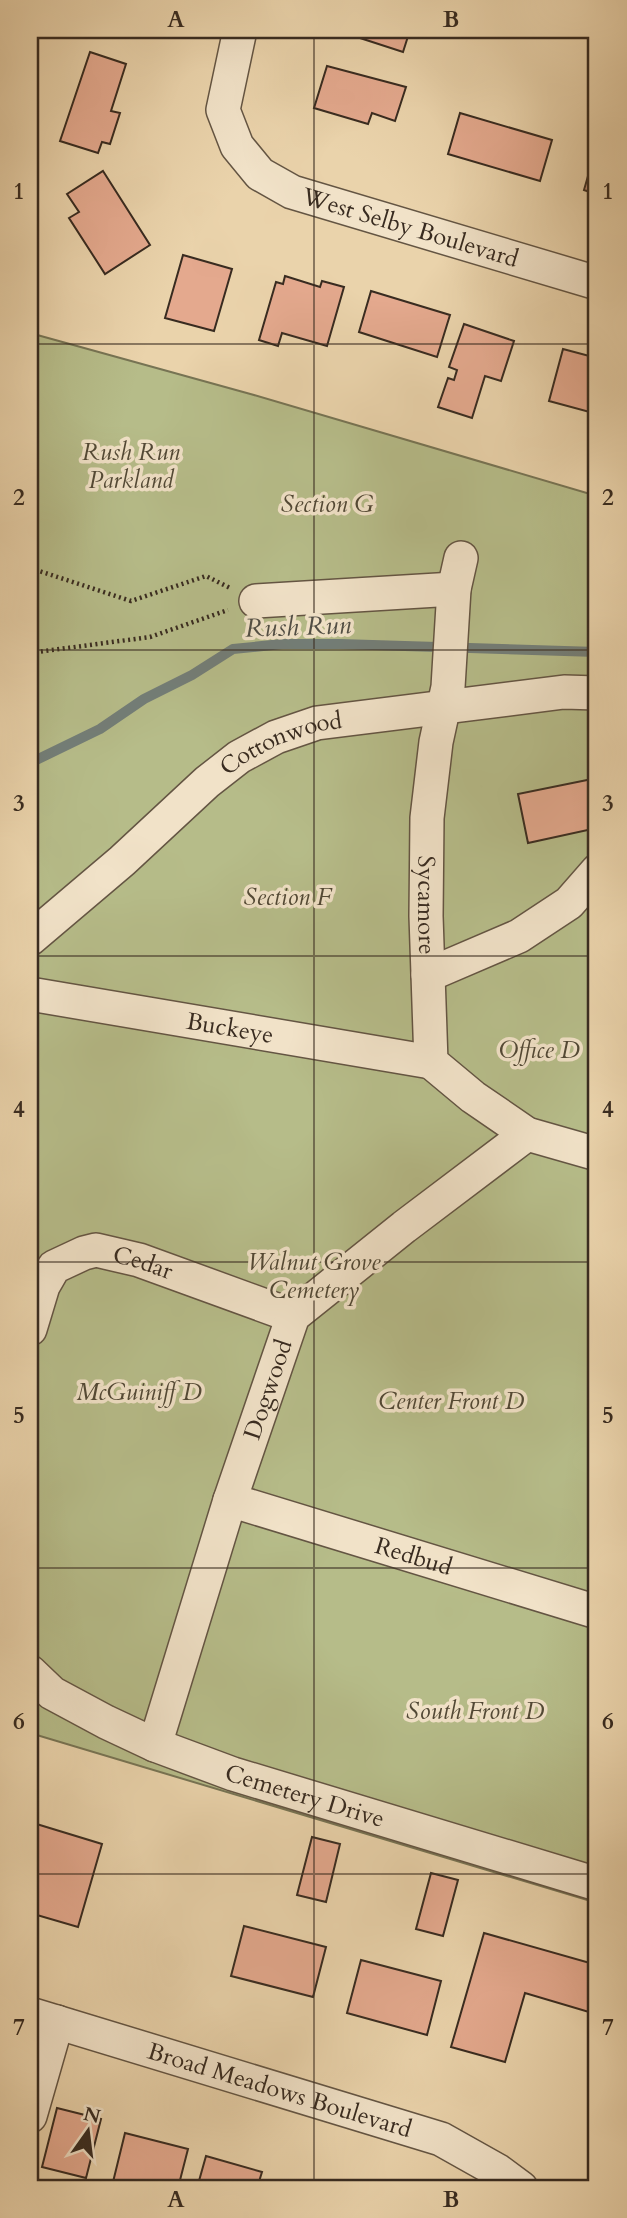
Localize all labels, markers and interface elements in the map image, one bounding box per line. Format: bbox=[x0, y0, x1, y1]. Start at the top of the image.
text: A bbox=[167, 4, 185, 35]
text: B bbox=[443, 4, 459, 35]
text: 1 bbox=[13, 176, 25, 207]
text: 1 bbox=[602, 176, 614, 207]
street label: West Selby Boulevard bbox=[297, 180, 523, 276]
park label: Rush Run Parkland bbox=[82, 436, 180, 497]
text: 2 bbox=[13, 482, 25, 513]
text: 2 bbox=[602, 482, 614, 513]
park label: Section G bbox=[281, 488, 373, 521]
water label: Rush Run bbox=[244, 607, 352, 646]
street label: Cottonwood bbox=[213, 704, 344, 783]
text: 3 bbox=[13, 788, 25, 819]
text: 3 bbox=[602, 788, 614, 819]
street label: Sycamore bbox=[409, 856, 443, 955]
park label: Section F bbox=[243, 881, 333, 914]
street label: Buckeye bbox=[184, 1005, 276, 1052]
park label: Office D bbox=[499, 1034, 579, 1067]
text: 4 bbox=[13, 1094, 25, 1125]
text: 4 bbox=[602, 1094, 614, 1125]
street label: Cedar bbox=[110, 1239, 178, 1288]
park label: Walnut Grove Cemetery bbox=[248, 1246, 381, 1307]
street label: Dogwood bbox=[236, 1335, 301, 1444]
park label: McGuiniff D bbox=[76, 1376, 202, 1409]
park label: Center Front D bbox=[378, 1385, 524, 1418]
text: 5 bbox=[13, 1400, 25, 1431]
text: 5 bbox=[602, 1400, 614, 1431]
street label: Redbud bbox=[371, 1529, 456, 1584]
park label: South Front D bbox=[406, 1695, 544, 1728]
text: 6 bbox=[13, 1706, 25, 1737]
text: 6 bbox=[602, 1706, 614, 1737]
street label: Cemetery Drive bbox=[221, 1757, 388, 1836]
text: 7 bbox=[13, 2012, 25, 2043]
text: 7 bbox=[602, 2012, 614, 2043]
street label: Broad Meadows Boulevard bbox=[143, 2035, 416, 2146]
north arrow bbox=[52, 2096, 122, 2166]
text: N bbox=[81, 2101, 104, 2130]
text: A bbox=[167, 2184, 185, 2215]
text: B bbox=[443, 2184, 459, 2215]

